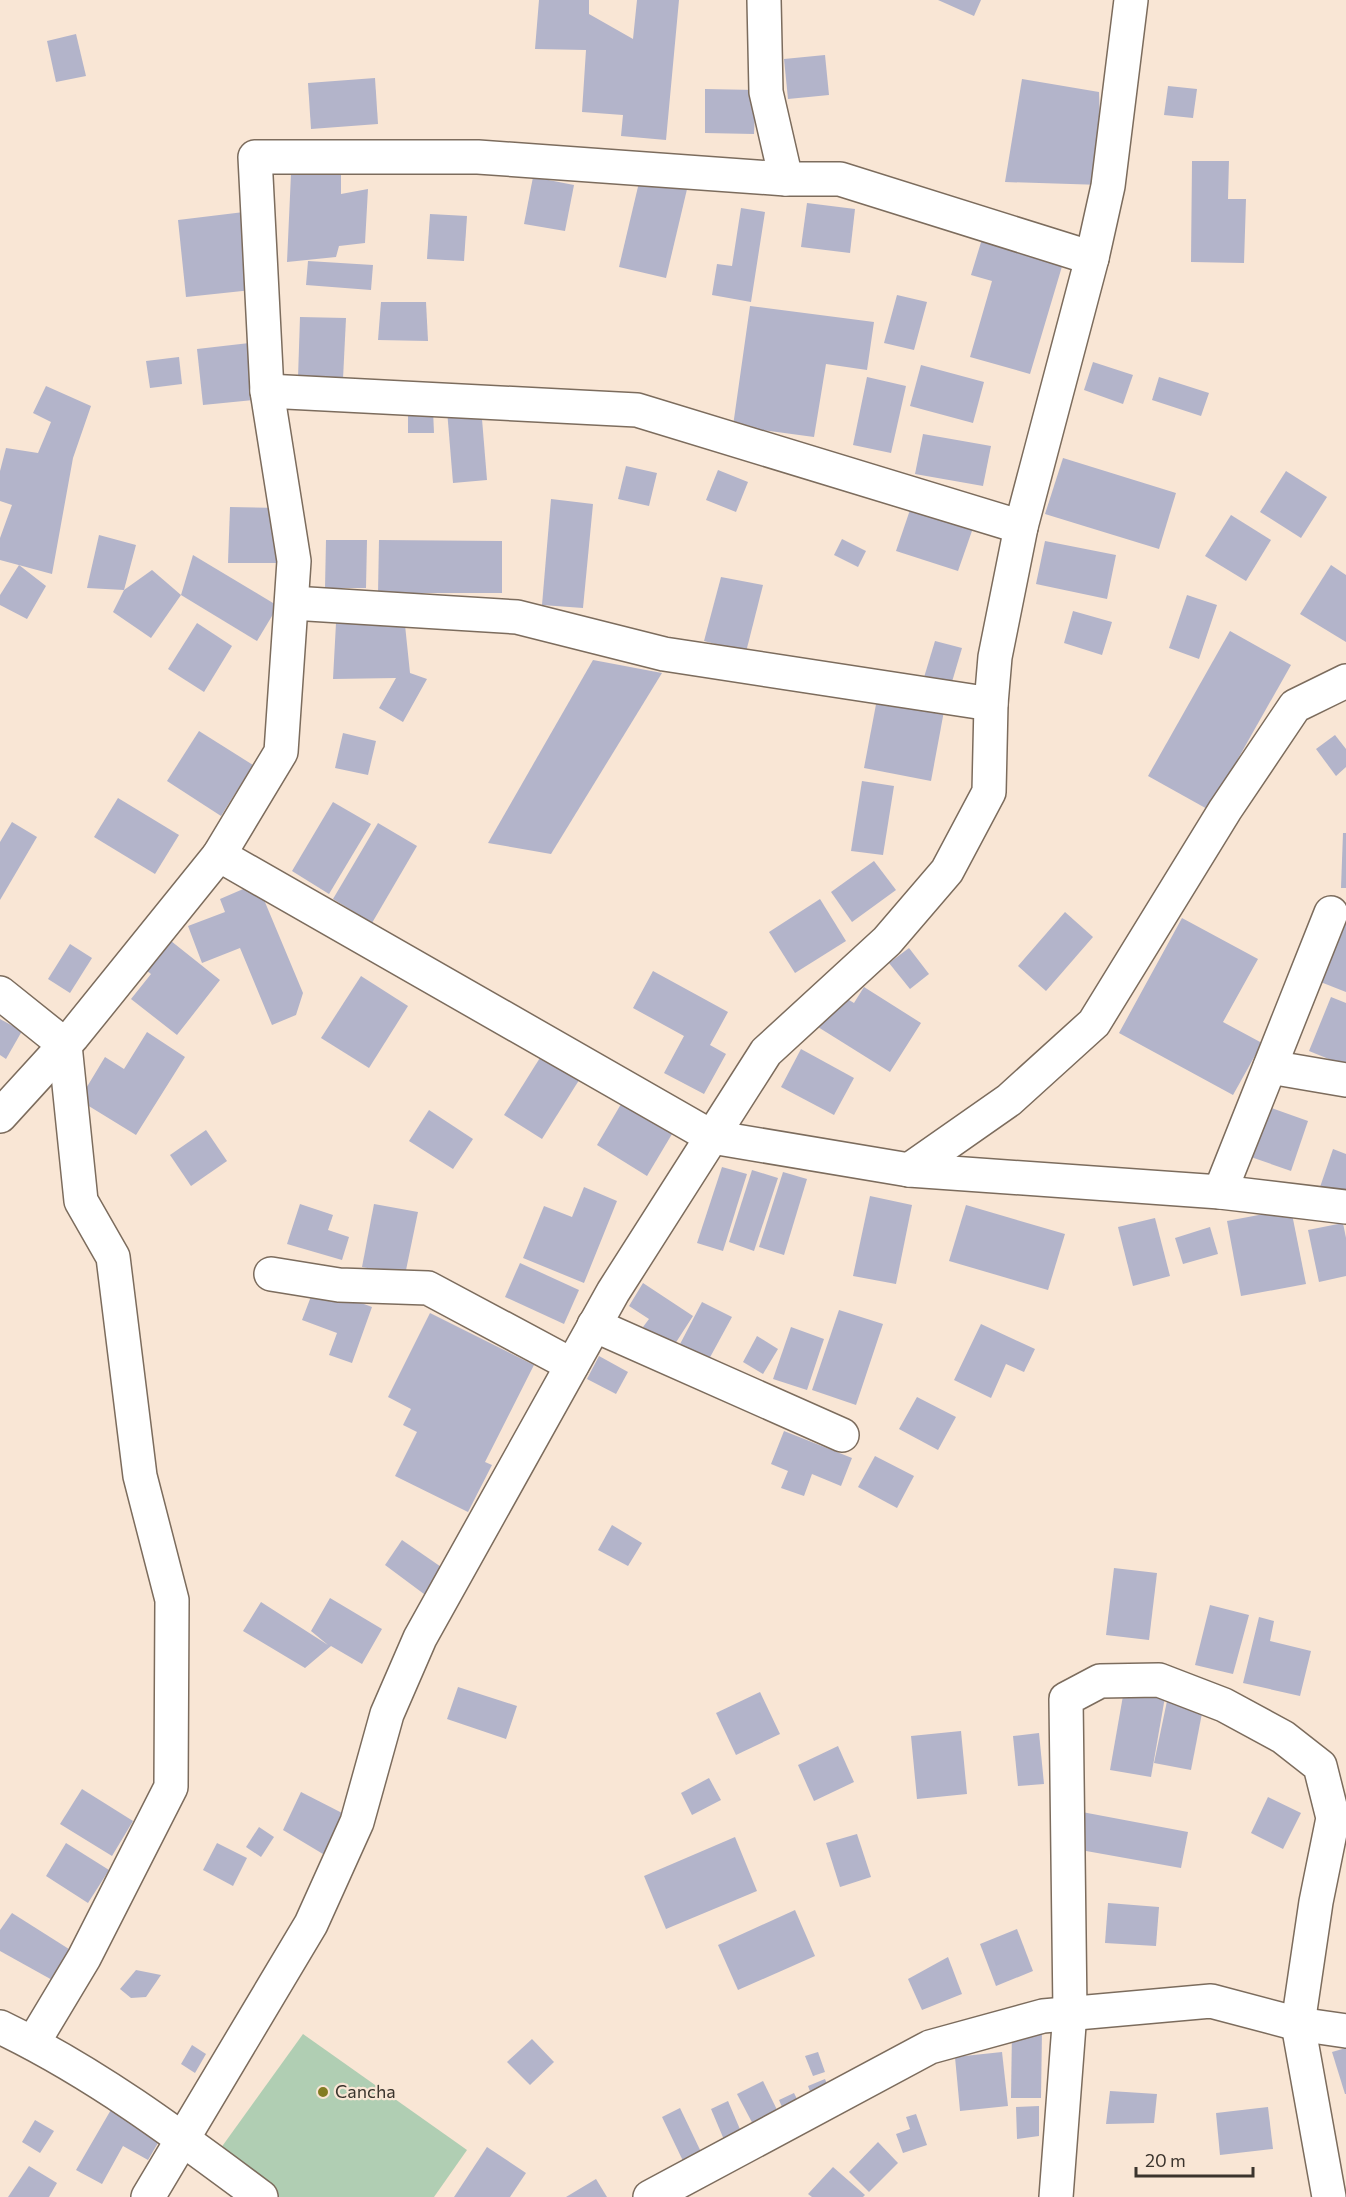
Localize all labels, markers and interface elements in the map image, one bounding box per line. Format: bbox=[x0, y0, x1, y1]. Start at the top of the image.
place label: Cancha bbox=[335, 2080, 396, 2102]
marker: Cancha bbox=[316, 2085, 330, 2099]
scale bar bbox=[1136, 2140, 1253, 2178]
text: 20 m bbox=[1145, 2149, 1186, 2171]

